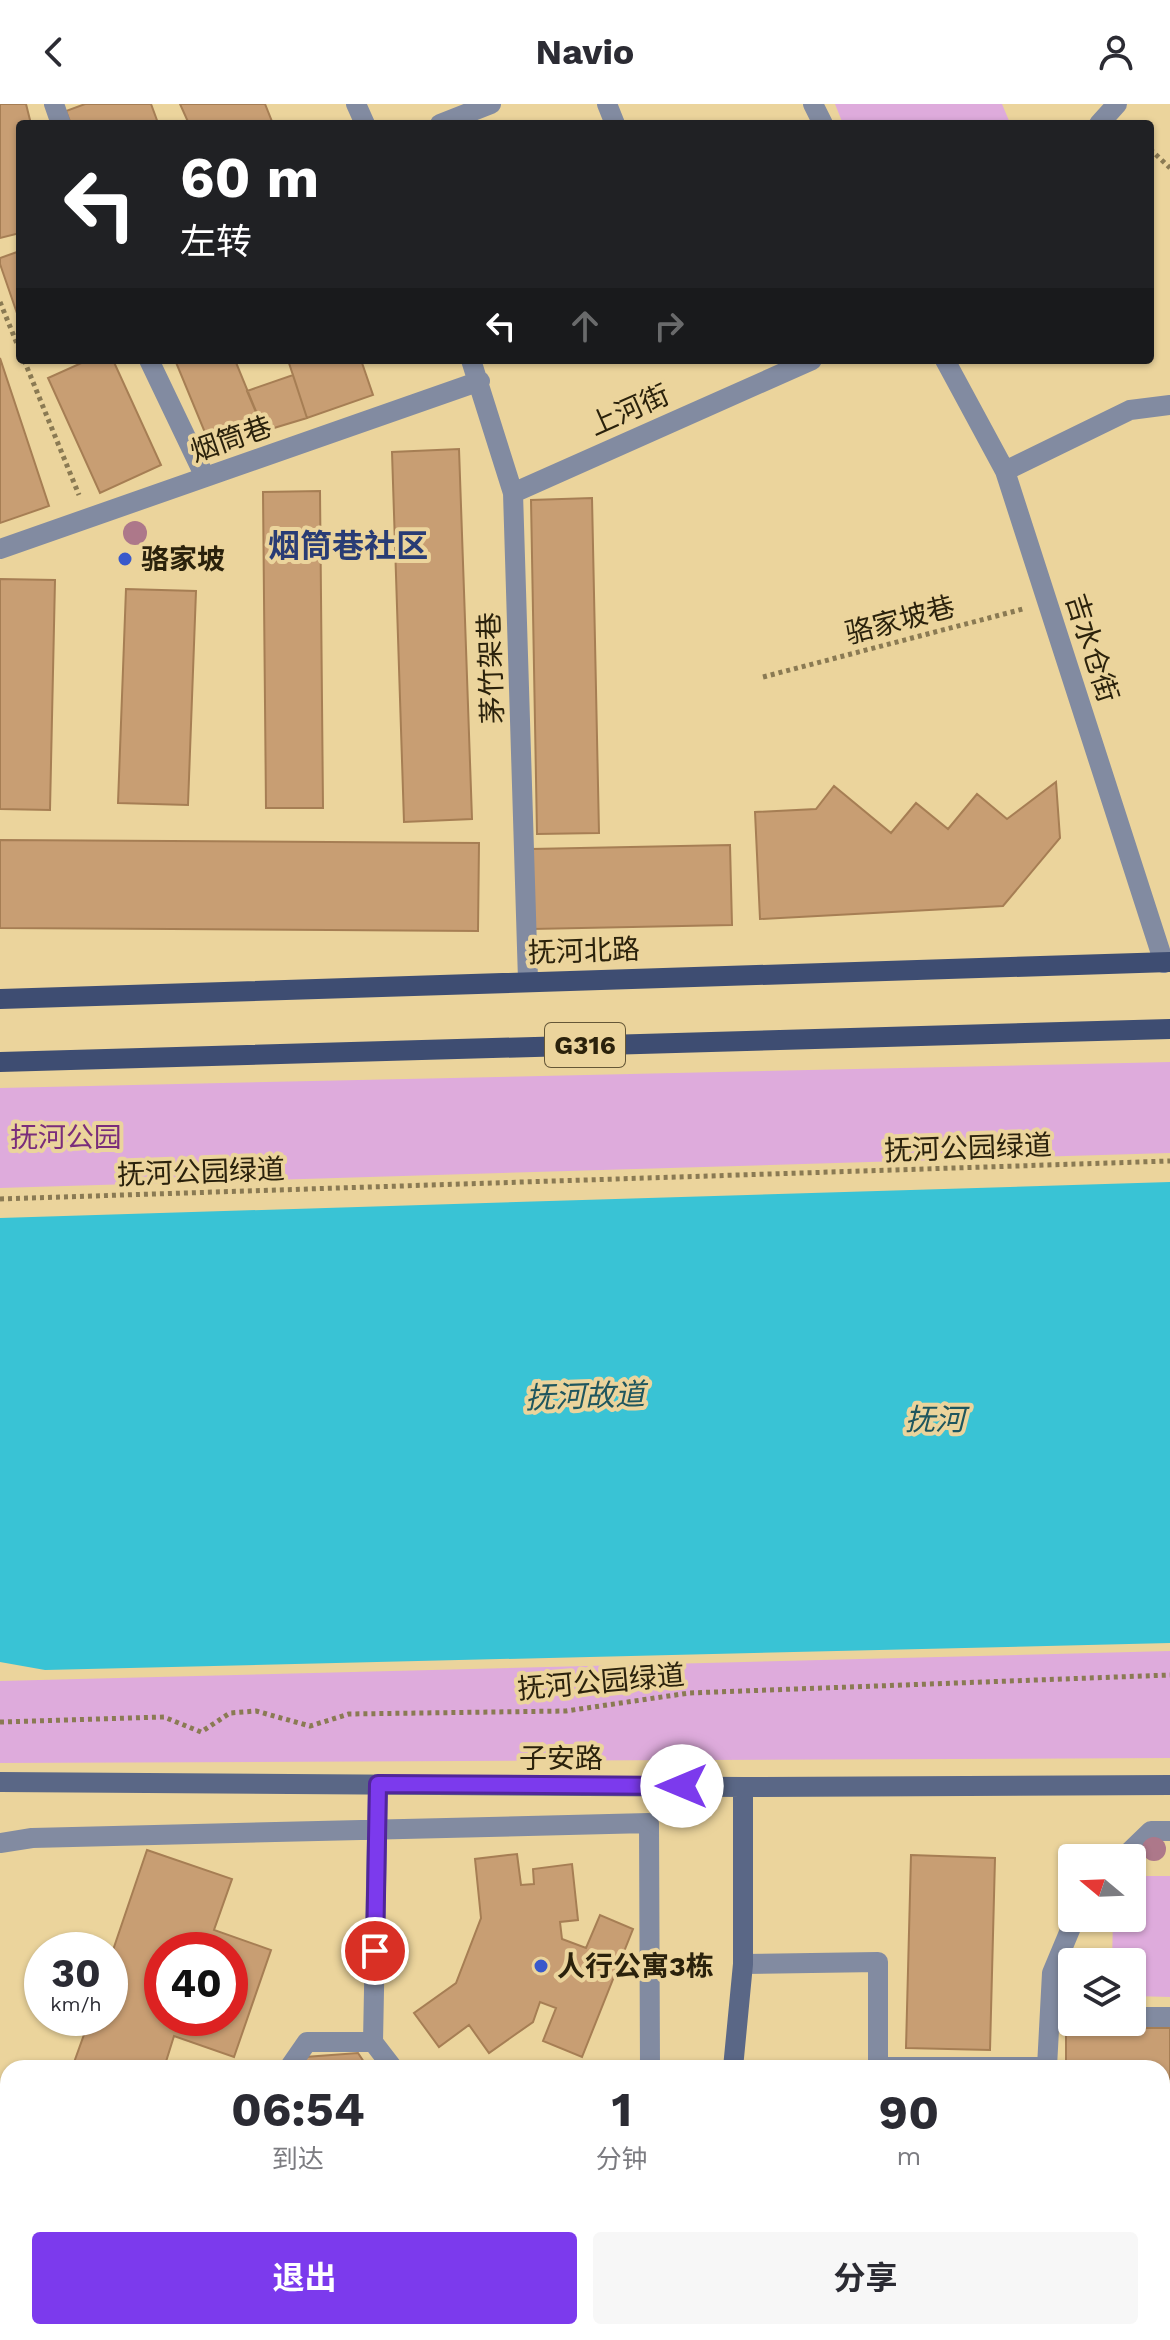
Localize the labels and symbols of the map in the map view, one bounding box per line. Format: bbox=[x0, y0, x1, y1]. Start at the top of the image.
street label: 上河街 bbox=[584, 378, 674, 442]
street label: 烟筒巷 bbox=[186, 410, 276, 468]
district label: 烟筒巷社区 bbox=[268, 527, 428, 565]
place label: 骆家坡 bbox=[141, 543, 225, 576]
marker: 骆家坡 bbox=[116, 550, 134, 568]
street label: 骆家坡巷 bbox=[842, 590, 958, 650]
street label: 吉水仓街 bbox=[1059, 590, 1125, 706]
street label: 茅竹架巷 bbox=[473, 611, 509, 725]
street label: 抚河北路 bbox=[527, 933, 641, 969]
road number: G316 bbox=[545, 1023, 625, 1067]
park label: 抚河公园 bbox=[10, 1121, 122, 1154]
street label: 抚河公园绿道 bbox=[883, 1129, 1053, 1167]
street label: 抚河公园绿道 bbox=[116, 1153, 286, 1191]
water label: 抚河故道 bbox=[524, 1376, 650, 1416]
water label: 抚河 bbox=[905, 1402, 970, 1437]
street label: 抚河公园绿道 bbox=[516, 1658, 686, 1706]
street label: 子安路 bbox=[519, 1742, 603, 1775]
position arrow bbox=[640, 1744, 724, 1828]
north arrow bbox=[1058, 1844, 1146, 1932]
pin bbox=[341, 1917, 409, 1985]
speed limit sign: 40 bbox=[144, 1932, 248, 2036]
place label: 人行公寓3栋 bbox=[557, 1950, 714, 1983]
marker: 人行公寓3栋 bbox=[532, 1957, 550, 1975]

